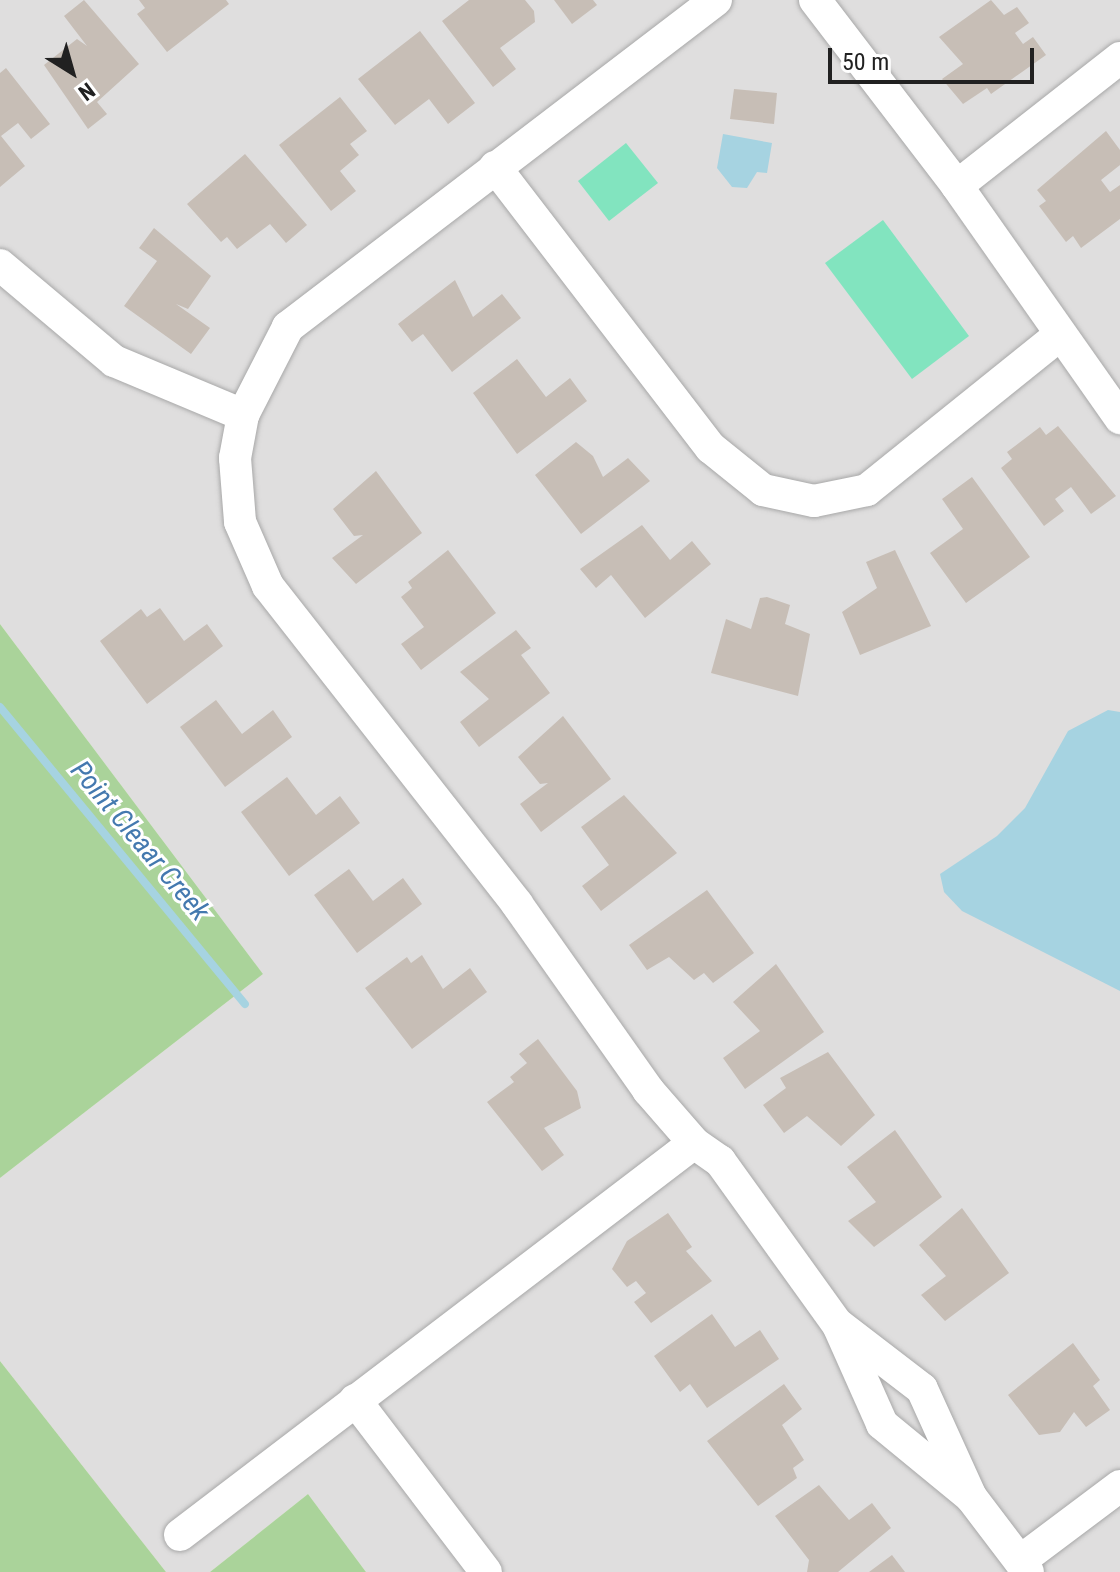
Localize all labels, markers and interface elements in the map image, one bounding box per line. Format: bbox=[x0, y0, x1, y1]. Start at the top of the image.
north arrow bbox=[32, 32, 112, 112]
scale bar bbox=[832, 32, 1038, 82]
text: 50 m bbox=[842, 48, 889, 76]
text: N bbox=[74, 78, 100, 106]
water label: Point Cleaar Creek bbox=[63, 754, 217, 928]

